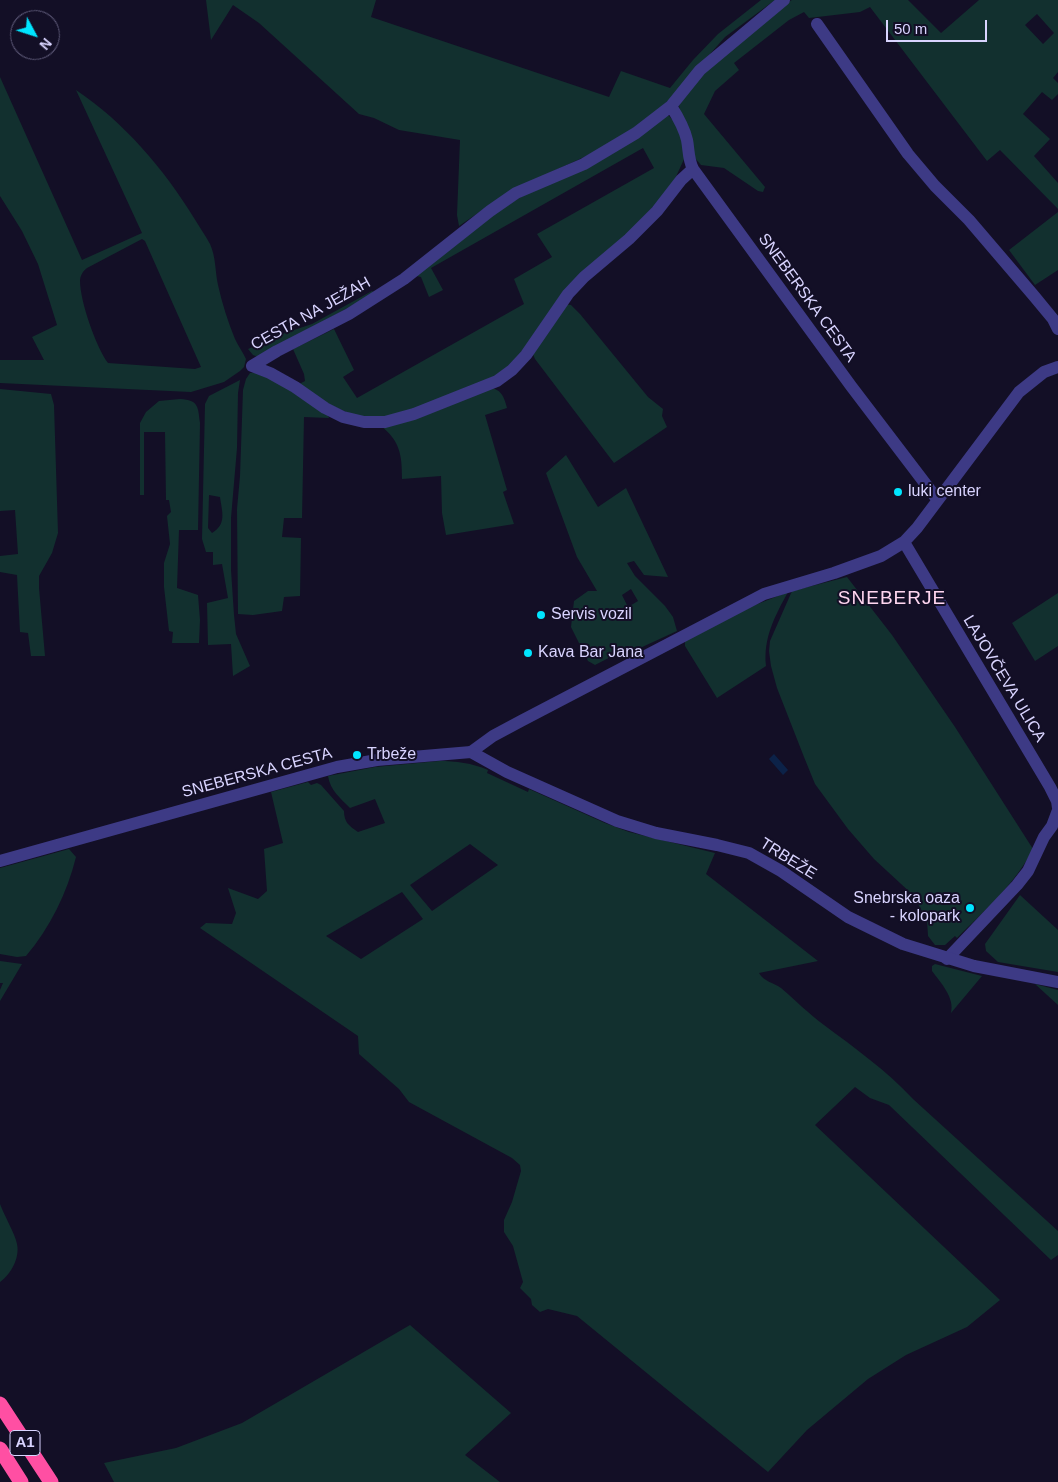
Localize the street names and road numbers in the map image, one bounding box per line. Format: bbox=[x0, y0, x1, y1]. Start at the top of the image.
street label: SNEBERSKA CESTA bbox=[754, 230, 860, 366]
street label: CESTA NA JEŽAH bbox=[248, 273, 374, 355]
street label: LAJOVČEVA ULICA bbox=[959, 612, 1049, 746]
street label: SNEBERSKA CESTA bbox=[180, 744, 334, 802]
street label: TRBEŽE bbox=[756, 834, 820, 884]
road number: A1 bbox=[10, 1430, 40, 1456]

